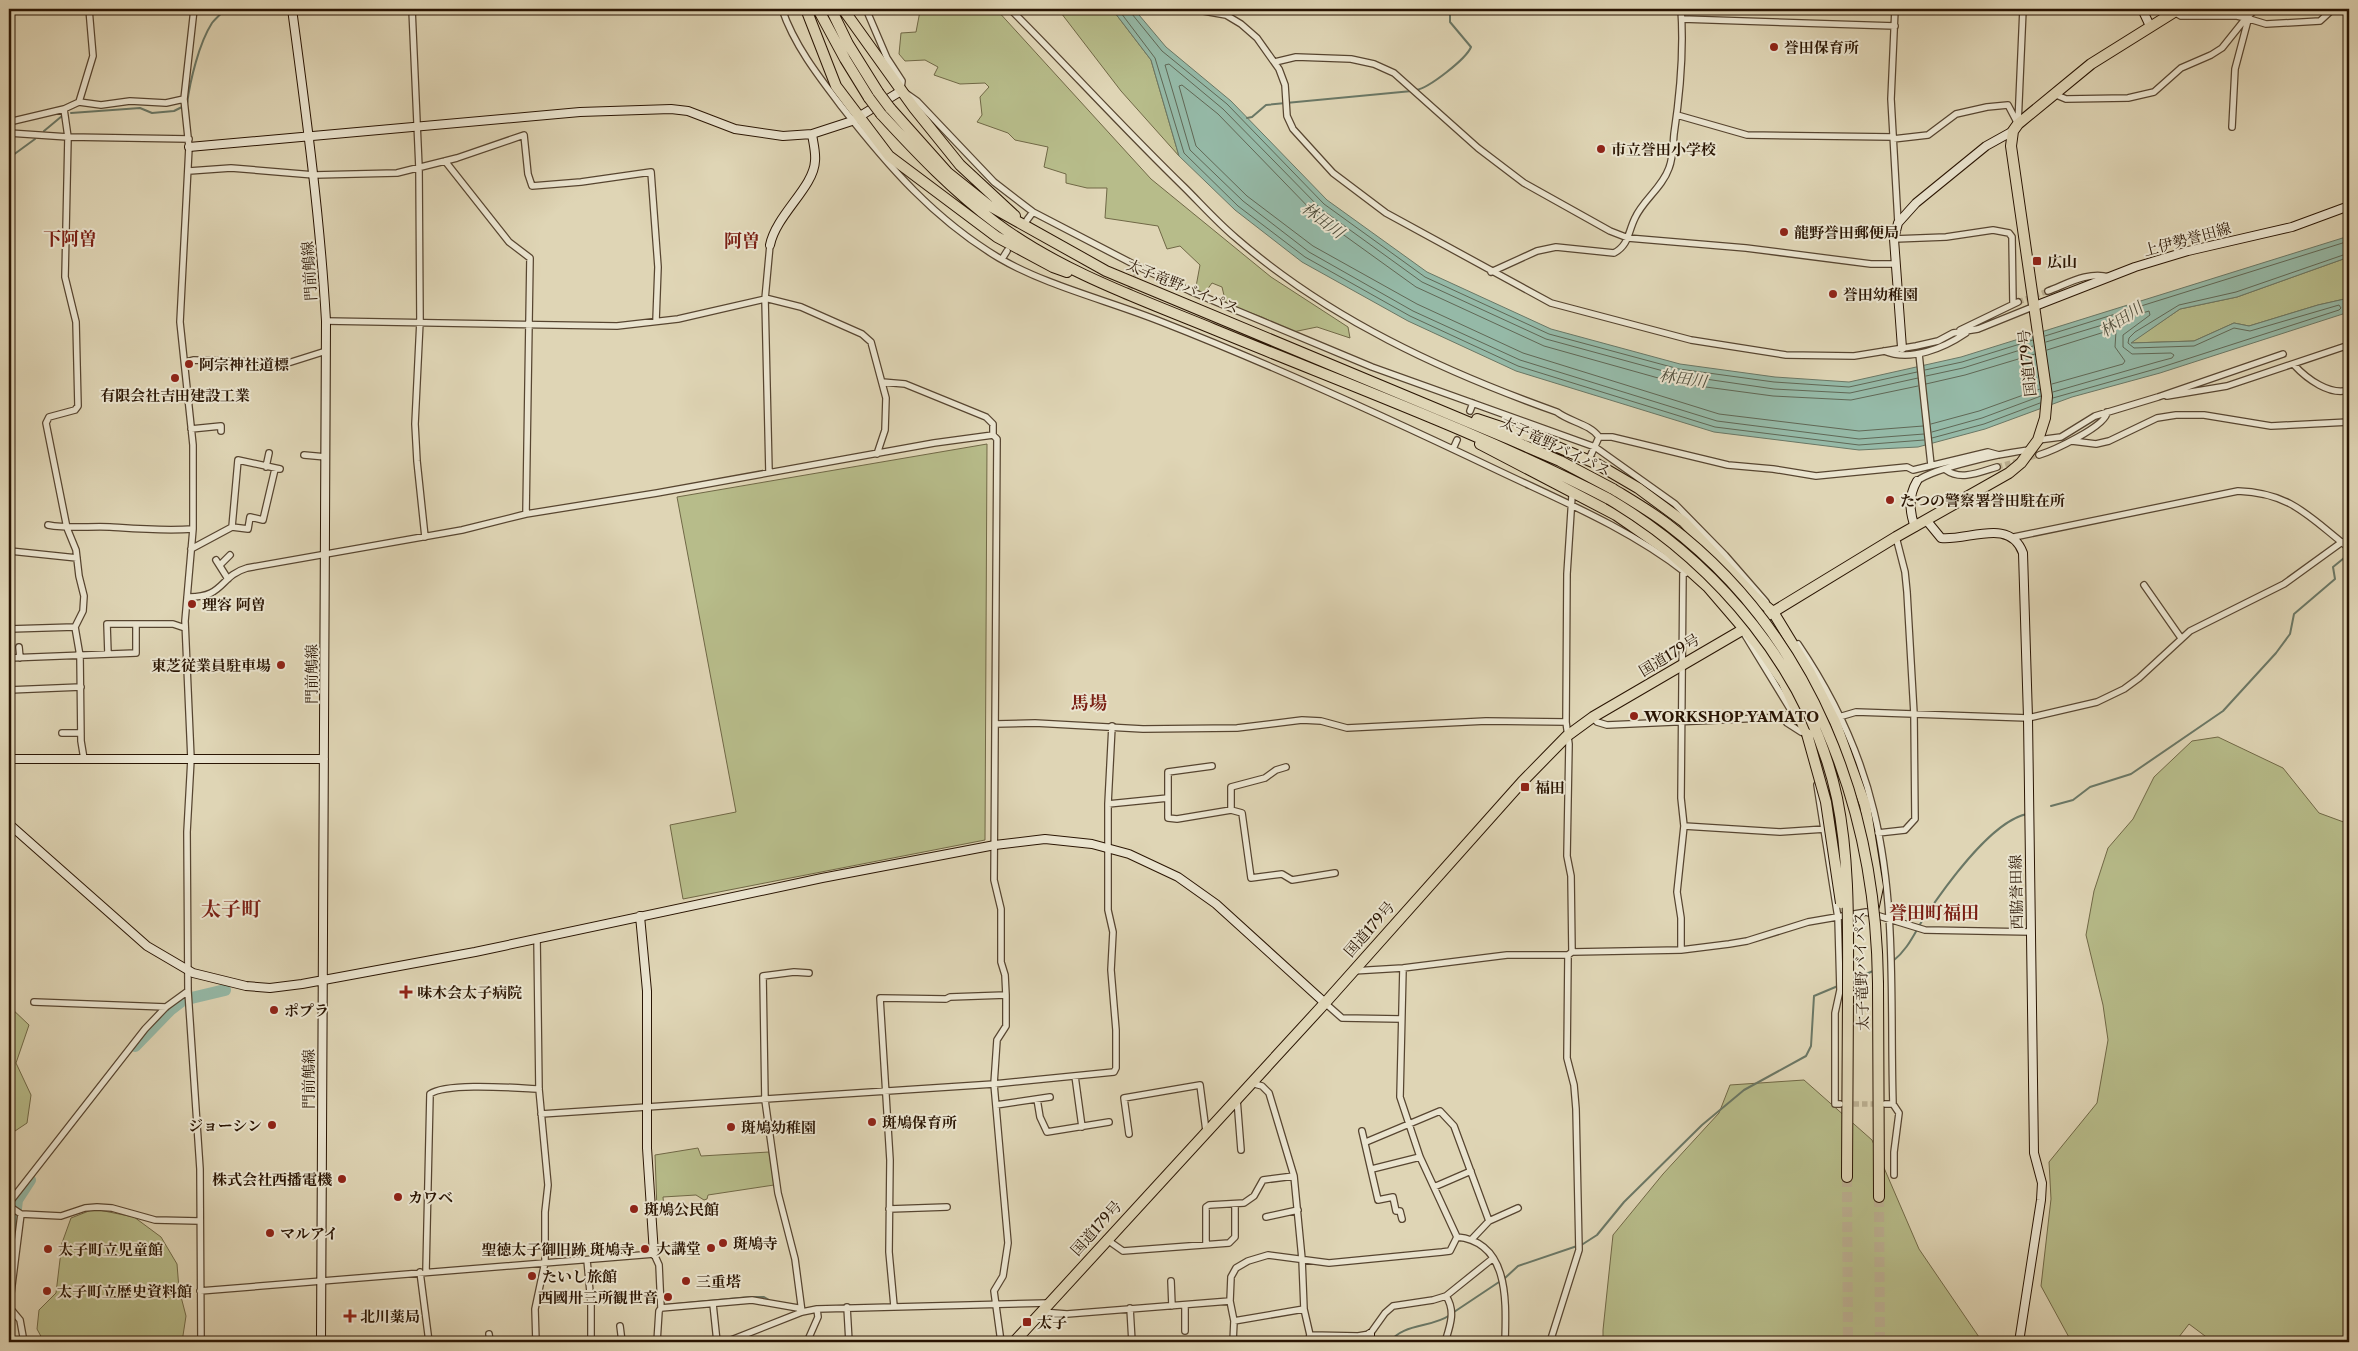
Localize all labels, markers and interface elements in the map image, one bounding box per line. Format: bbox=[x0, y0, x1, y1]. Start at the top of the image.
place label: 誉田保育所 bbox=[1784, 38, 1859, 57]
marker: 誉田保育所 bbox=[1768, 41, 1780, 53]
place label: 市立誉田小学校 bbox=[1611, 140, 1716, 159]
marker: 市立誉田小学校 bbox=[1595, 143, 1607, 155]
water label: 林田川 bbox=[1298, 198, 1350, 244]
street label: 上伊勢誉田線 bbox=[2141, 218, 2233, 260]
place label: 龍野誉田郵便局 bbox=[1794, 223, 1899, 242]
marker: 龍野誉田郵便局 bbox=[1778, 226, 1790, 238]
district label: 下阿曽 bbox=[43, 228, 97, 250]
district label: 阿曽 bbox=[724, 230, 760, 252]
street label: 門前鵤線 bbox=[297, 240, 321, 302]
place label: 広山 bbox=[2047, 252, 2077, 271]
street label: 太子竜野バイパス bbox=[1124, 255, 1242, 317]
marker: 広山 bbox=[2031, 255, 2043, 267]
place label: 誉田幼稚園 bbox=[1843, 285, 1918, 304]
marker: 誉田幼稚園 bbox=[1827, 288, 1839, 300]
water label: 林田川 bbox=[2096, 296, 2148, 341]
street label: 国道179号 bbox=[2014, 328, 2040, 398]
place label: 阿宗神社道標 bbox=[199, 355, 289, 374]
marker: 阿宗神社道標 bbox=[183, 358, 195, 370]
water label: 林田川 bbox=[1658, 365, 1710, 392]
marker: 有限会社吉田建設工業 bbox=[169, 372, 181, 384]
place label: 有限会社吉田建設工業 bbox=[100, 386, 250, 405]
street label: 太子竜野バイパス bbox=[1498, 412, 1614, 480]
place label: たつの警察署誉田駐在所 bbox=[1900, 491, 2065, 510]
marker: たつの警察署誉田駐在所 bbox=[1884, 494, 1896, 506]
place label: 理容 阿曽 bbox=[202, 595, 266, 614]
marker: 理容 阿曽 bbox=[186, 598, 198, 610]
street label: 国道179号 bbox=[1635, 629, 1703, 681]
street label: 門前鵤線 bbox=[302, 644, 321, 704]
place label: 東芝従業員駐車場 bbox=[151, 656, 271, 675]
marker: 東芝従業員駐車場 bbox=[275, 659, 287, 671]
district label: 馬場 bbox=[1071, 692, 1107, 714]
place label: WORKSHOP YAMATO bbox=[1643, 707, 1819, 726]
marker: WORKSHOP YAMATO bbox=[1628, 710, 1640, 722]
place label: 福田 bbox=[1535, 778, 1565, 797]
marker: 福田 bbox=[1519, 781, 1531, 793]
street label: 西脇誉田線 bbox=[2006, 854, 2026, 930]
district label: 太子町 bbox=[201, 897, 262, 921]
street label: 国道179号 bbox=[1340, 897, 1398, 961]
district label: 誉田町福田 bbox=[1889, 902, 1979, 924]
street label: 太子竜野バイパス bbox=[1849, 911, 1873, 1031]
place label: 味木会太子病院 bbox=[417, 983, 522, 1002]
marker: 味木会太子病院 bbox=[399, 985, 413, 999]
place label: ポプラ bbox=[284, 1001, 329, 1020]
marker: ポプラ bbox=[268, 1004, 280, 1016]
street label: 門前鵤線 bbox=[299, 1049, 318, 1109]
place label: 斑鳩保育所 bbox=[882, 1113, 957, 1132]
place label: ジョーシン bbox=[188, 1116, 262, 1135]
marker: 斑鳩保育所 bbox=[866, 1116, 878, 1128]
place label: 斑鳩幼稚園 bbox=[741, 1118, 816, 1137]
marker: ジョーシン bbox=[266, 1119, 278, 1131]
marker: 斑鳩幼稚園 bbox=[725, 1121, 737, 1133]
place label: 株式会社西播電機 bbox=[212, 1170, 332, 1189]
marker: 株式会社西播電機 bbox=[336, 1173, 348, 1185]
place label: カワベ bbox=[408, 1188, 453, 1207]
marker: カワベ bbox=[392, 1191, 404, 1203]
street label: 国道179号 bbox=[1066, 1197, 1126, 1259]
place label: 斑鳩公民館 bbox=[644, 1200, 719, 1219]
marker: 斑鳩公民館 bbox=[628, 1203, 640, 1215]
place label: マルアイ bbox=[280, 1224, 339, 1243]
marker: マルアイ bbox=[264, 1227, 276, 1239]
place label: 斑鳩寺 bbox=[733, 1234, 778, 1253]
marker: 斑鳩寺 bbox=[717, 1237, 729, 1249]
place label: 大講堂 bbox=[656, 1239, 701, 1258]
place label: 太子町立児童館 bbox=[58, 1240, 163, 1259]
place label: 聖徳太子御旧跡 斑鳩寺 bbox=[481, 1240, 635, 1259]
marker: 大講堂 bbox=[705, 1242, 717, 1254]
marker: 太子町立児童館 bbox=[42, 1243, 54, 1255]
marker: 聖徳太子御旧跡 斑鳩寺 bbox=[639, 1243, 651, 1255]
place label: たいし旅館 bbox=[542, 1267, 617, 1286]
marker: たいし旅館 bbox=[526, 1270, 538, 1282]
place label: 三重塔 bbox=[696, 1272, 741, 1291]
marker: 三重塔 bbox=[680, 1275, 692, 1287]
place label: 太子町立歴史資料館 bbox=[57, 1282, 192, 1301]
marker: 太子町立歴史資料館 bbox=[41, 1285, 53, 1297]
place label: 西國卅三所観世音 bbox=[538, 1288, 658, 1307]
marker: 西國卅三所観世音 bbox=[662, 1291, 674, 1303]
place label: 北川薬局 bbox=[360, 1307, 420, 1326]
marker: 北川薬局 bbox=[344, 1310, 356, 1322]
place label: 太子 bbox=[1037, 1313, 1067, 1332]
marker: 太子 bbox=[1021, 1316, 1033, 1328]

